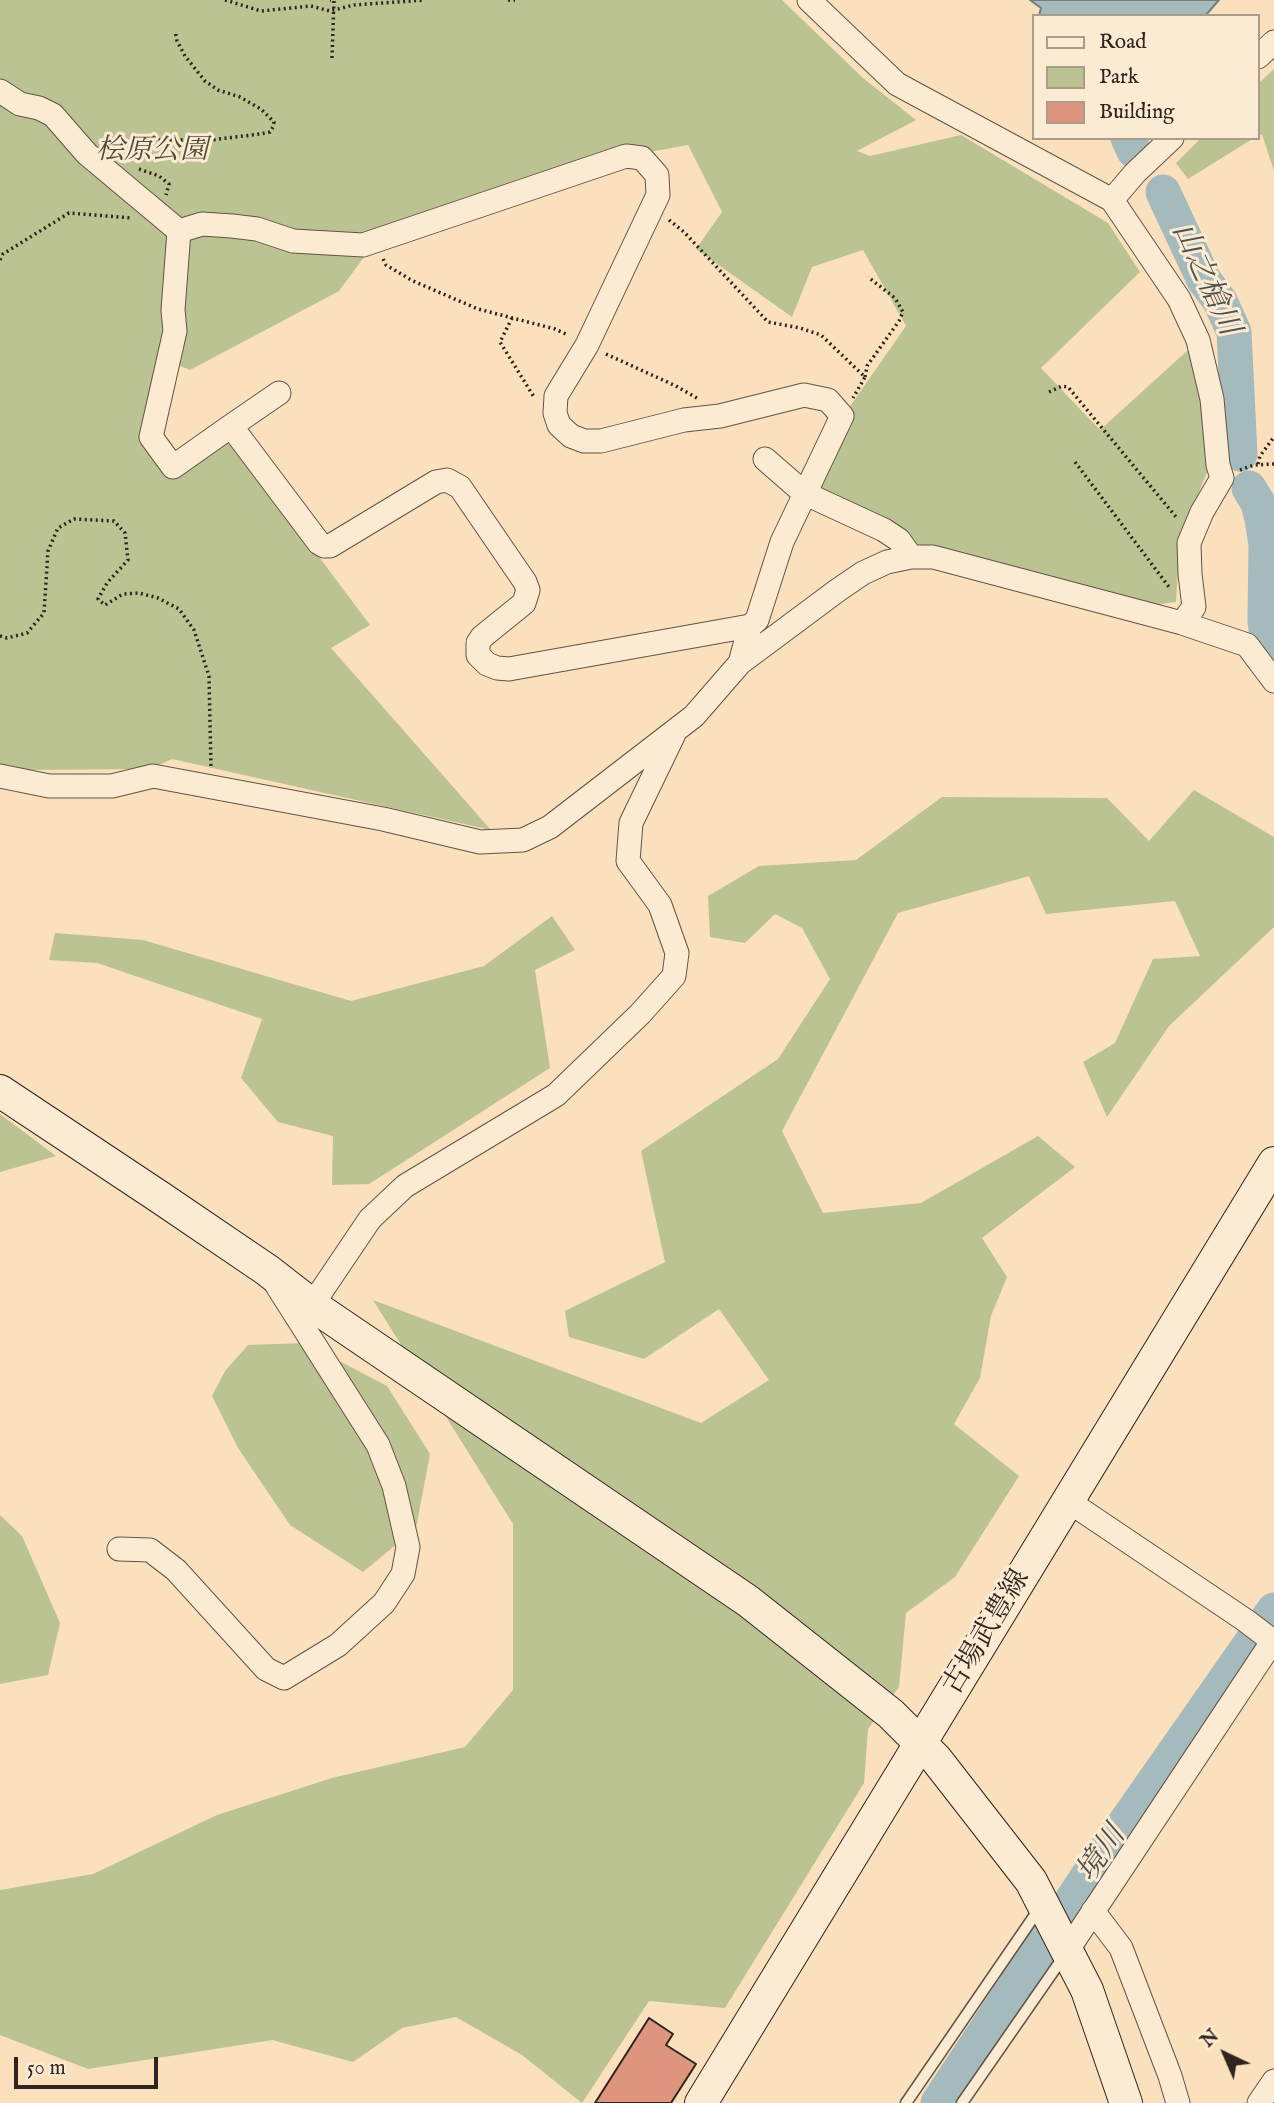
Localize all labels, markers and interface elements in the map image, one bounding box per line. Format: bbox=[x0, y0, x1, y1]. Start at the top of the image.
legend bbox=[1032, 14, 1260, 140]
text: Road bbox=[1099, 29, 1146, 56]
text: Park bbox=[1099, 64, 1139, 91]
text: Building bbox=[1099, 99, 1174, 126]
park label: 桧原公園 bbox=[96, 135, 208, 169]
water label: 山之槍川 bbox=[1162, 218, 1246, 342]
street label: 古場武豊線 bbox=[938, 1564, 1038, 1702]
water label: 境川 bbox=[1071, 1820, 1135, 1890]
north arrow bbox=[1190, 2019, 1260, 2089]
text: N bbox=[1196, 2025, 1225, 2053]
scale bar bbox=[18, 2044, 161, 2088]
text: 50 m bbox=[27, 2055, 66, 2082]

